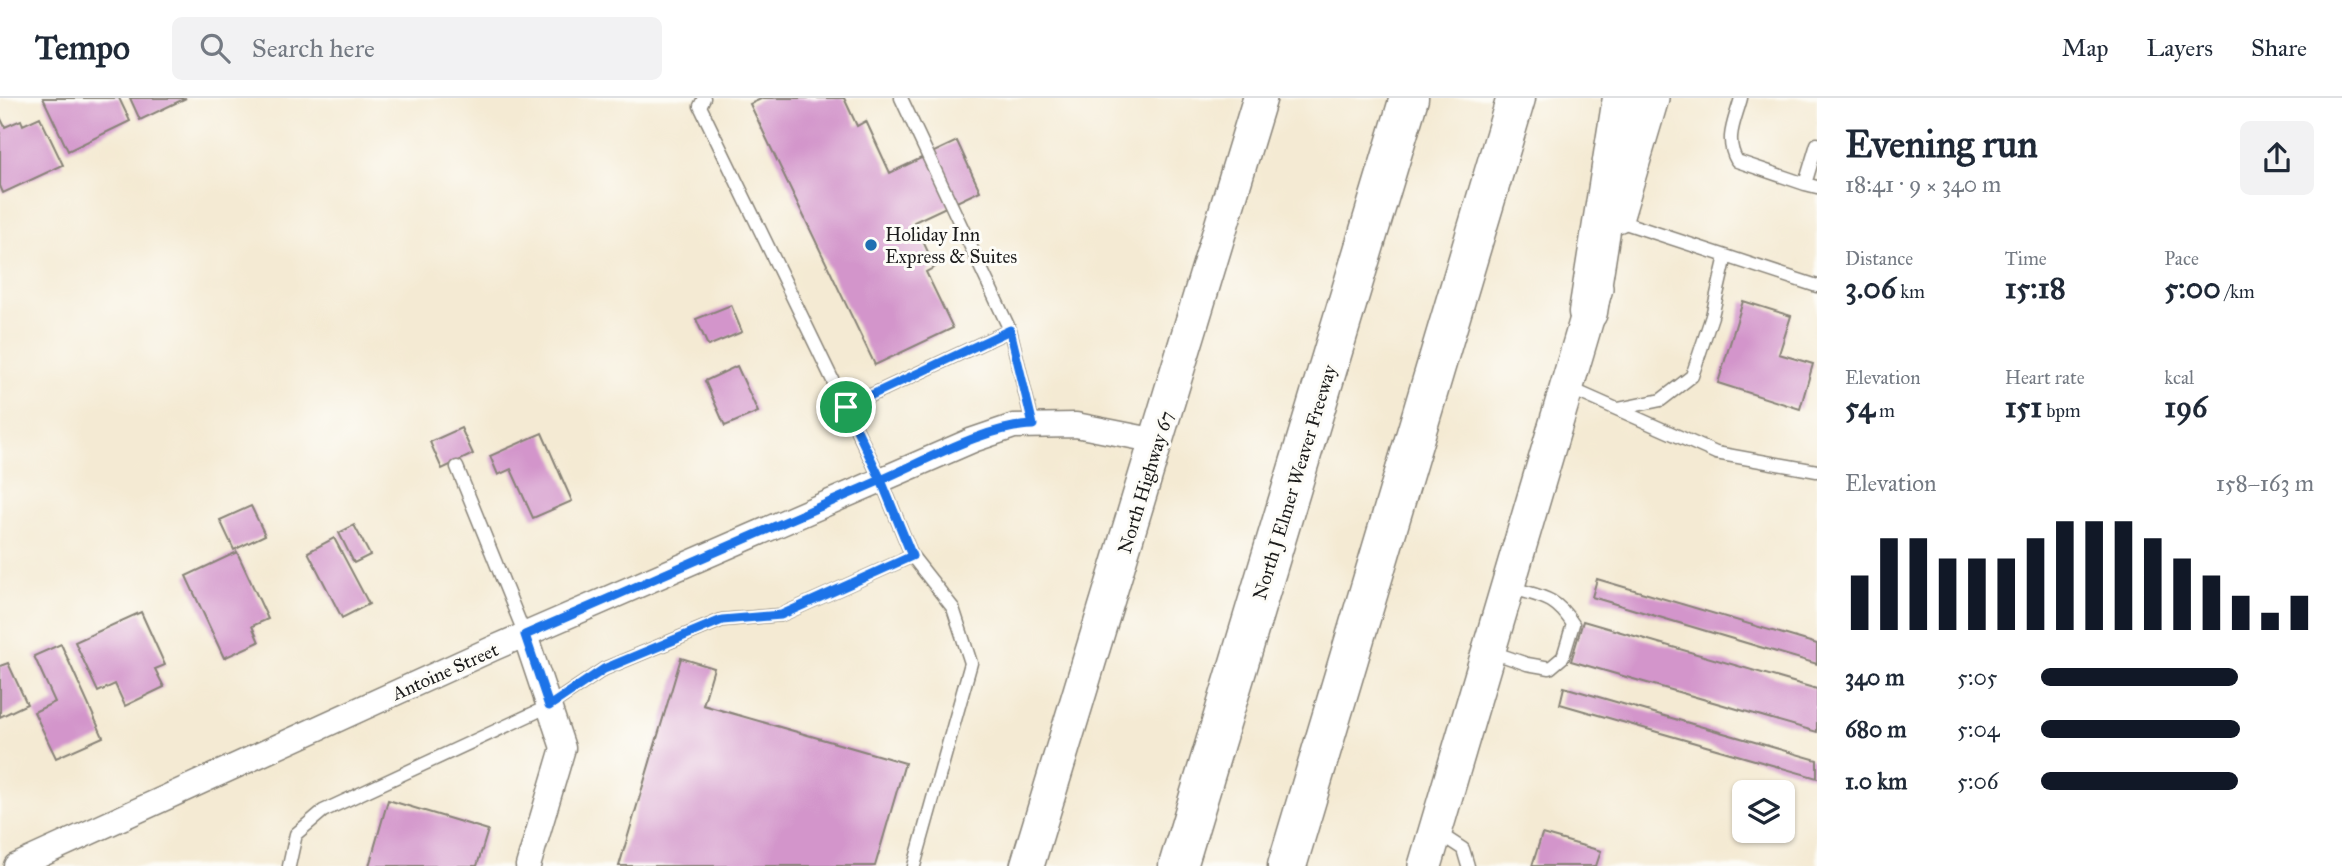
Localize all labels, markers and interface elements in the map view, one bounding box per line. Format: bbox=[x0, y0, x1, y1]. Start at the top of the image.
search box bbox=[172, 17, 662, 80]
text: Tempo bbox=[35, 28, 130, 68]
icon: search bbox=[196, 29, 234, 67]
text: Search here bbox=[252, 32, 375, 64]
text: Map bbox=[2062, 33, 2109, 63]
text: Layers bbox=[2147, 33, 2213, 63]
text: Share bbox=[2251, 33, 2307, 63]
text: Evening run bbox=[1845, 121, 2038, 167]
button: share bbox=[2240, 121, 2314, 195]
text: 18:41 · 9 × 340 m bbox=[1845, 170, 2001, 198]
place label: Holiday Inn Express & Suites bbox=[885, 223, 1017, 268]
marker: Holiday Inn Express & Suites bbox=[863, 237, 879, 253]
text: Distance bbox=[1845, 247, 1913, 270]
text: Time bbox=[2005, 247, 2047, 270]
text: Pace bbox=[2164, 247, 2199, 270]
text: 3.06 bbox=[1845, 270, 1896, 306]
text: 15:18 bbox=[2005, 270, 2066, 306]
text: 5:00 bbox=[2164, 270, 2221, 306]
text: km bbox=[1896, 280, 1925, 303]
text: /km bbox=[2221, 280, 2255, 303]
street label: North J Elmer Weaver Freeway bbox=[1248, 361, 1342, 603]
text: Elevation bbox=[1845, 366, 1920, 389]
text: Heart rate bbox=[2005, 366, 2085, 389]
text: kcal bbox=[2164, 366, 2194, 389]
pin bbox=[816, 377, 876, 437]
icon: arrive bbox=[827, 388, 865, 426]
text: 54 bbox=[1845, 389, 1875, 425]
text: 151 bbox=[2005, 389, 2042, 425]
text: 196 bbox=[2164, 389, 2207, 425]
text: m bbox=[1875, 399, 1895, 422]
text: bpm bbox=[2042, 399, 2081, 422]
street label: North Highway 67 bbox=[1113, 408, 1179, 557]
text: Elevation bbox=[1845, 469, 1936, 497]
text: 158–163 m bbox=[2216, 469, 2314, 497]
street label: Antoine Street bbox=[387, 638, 502, 706]
text: 340 m bbox=[1845, 663, 1905, 691]
text: 5:05 bbox=[1957, 663, 1998, 691]
text: 680 m bbox=[1845, 715, 1907, 743]
text: 5:04 bbox=[1957, 715, 2000, 743]
text: 1.0 km bbox=[1845, 767, 1907, 795]
text: 5:06 bbox=[1957, 767, 1999, 795]
map controls bbox=[1732, 780, 1795, 843]
button: layers bbox=[1732, 780, 1795, 843]

